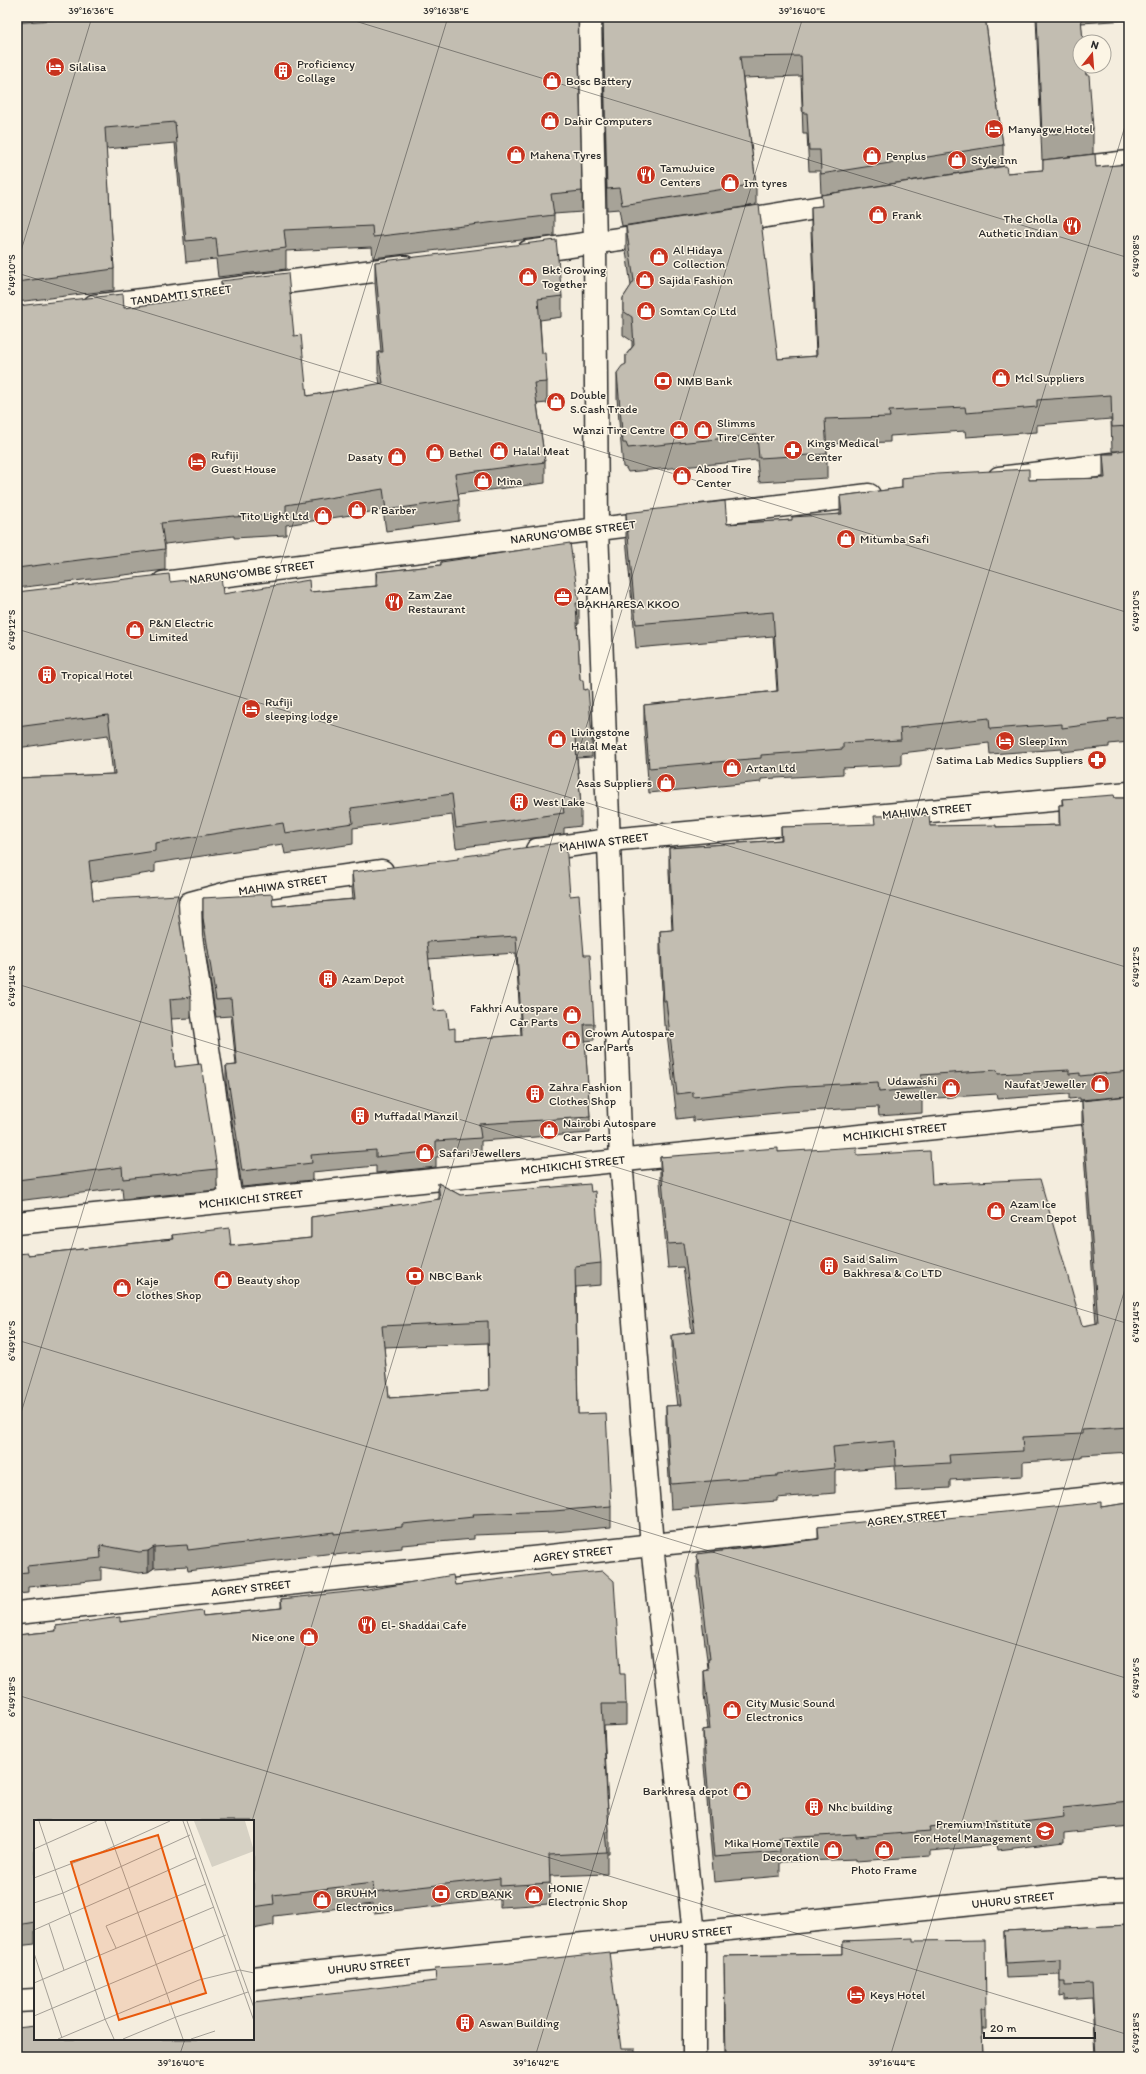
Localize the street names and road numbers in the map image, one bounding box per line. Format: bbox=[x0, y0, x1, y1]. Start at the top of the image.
street label: TANDAMTI STREET bbox=[130, 282, 233, 308]
street label: NARUNG'OMBE STREET bbox=[509, 517, 637, 547]
street label: NARUNG'OMBE STREET bbox=[188, 557, 316, 587]
street label: MAHIWA STREET bbox=[881, 800, 973, 822]
street label: MAHIWA STREET bbox=[558, 830, 650, 854]
street label: MAHIWA STREET bbox=[237, 872, 329, 898]
street label: MCHIKICHI STREET bbox=[842, 1120, 948, 1144]
street label: MCHIKICHI STREET bbox=[520, 1153, 626, 1177]
street label: MCHIKICHI STREET bbox=[198, 1187, 304, 1211]
street label: AGREY STREET bbox=[866, 1507, 948, 1529]
street label: AGREY STREET bbox=[532, 1543, 614, 1565]
street label: AGREY STREET bbox=[210, 1577, 292, 1599]
street label: UHURU STREET bbox=[971, 1889, 1055, 1911]
street label: UHURU STREET bbox=[649, 1923, 733, 1945]
street label: UHURU STREET bbox=[327, 1955, 411, 1977]

